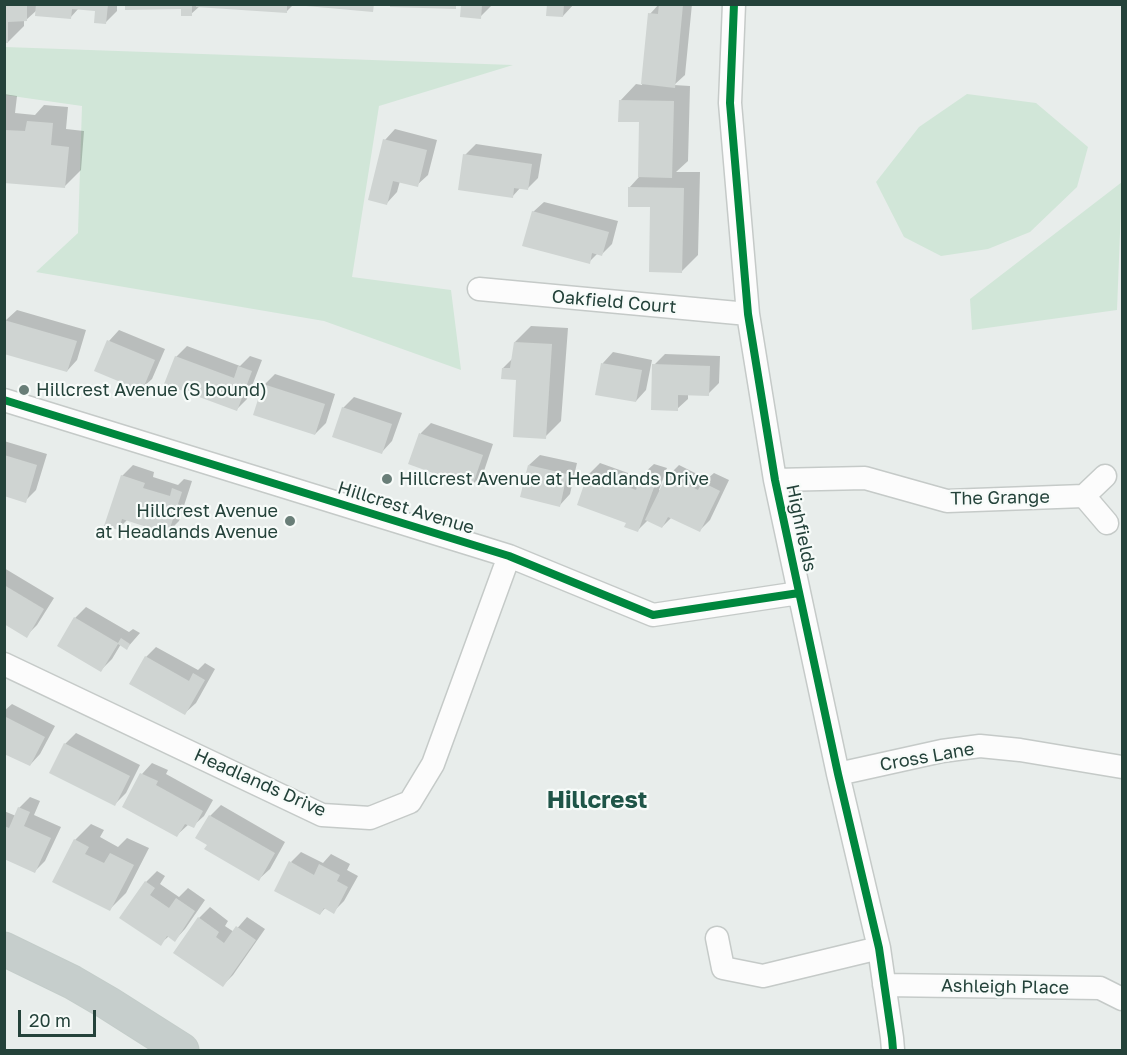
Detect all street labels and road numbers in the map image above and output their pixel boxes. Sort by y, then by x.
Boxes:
street label: Oakfield Court [551,286,677,318]
street label: Hillcrest Avenue [335,477,477,539]
street label: Highfields [781,482,821,574]
street label: The Grange [950,486,1050,510]
street label: Cross Lane [878,738,976,776]
street label: Headlands Drive [191,744,329,822]
street label: Ashleigh Place [941,975,1069,999]

